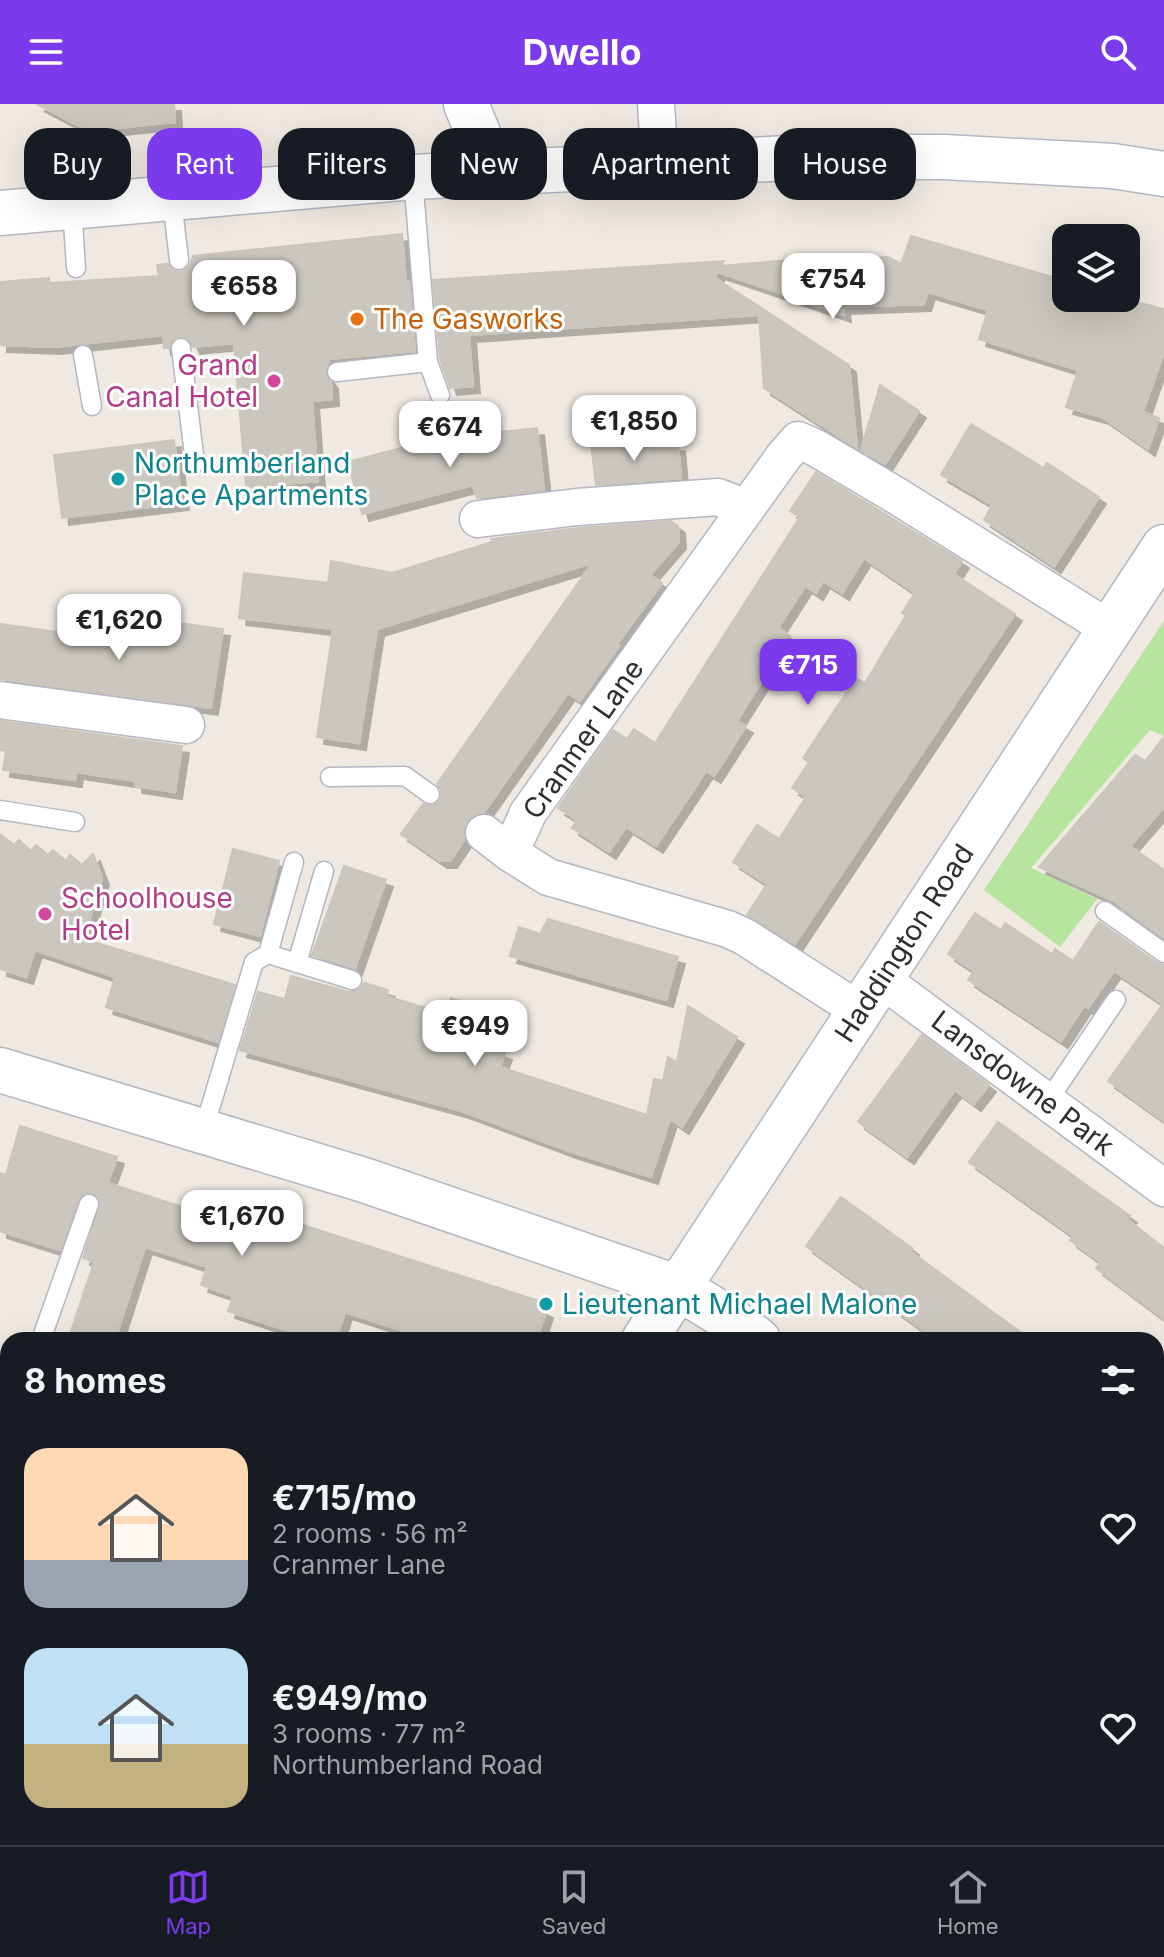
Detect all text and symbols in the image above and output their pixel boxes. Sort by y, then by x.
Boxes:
icon: menu [24,30,68,74]
text: Dwello [522,30,642,74]
icon: search [1096,30,1140,74]
chip: Buy [24,128,131,200]
chip: Rent [147,128,262,200]
chip: Filters [278,128,415,200]
chip: New [431,128,547,200]
chip: Apartment [563,128,758,200]
chip: House [774,128,916,200]
map controls [1052,224,1140,312]
button: layers [1052,224,1140,312]
pin: €754 [786,253,880,321]
pin: €658 [197,260,291,328]
text: €754 [800,263,866,294]
text: €658 [210,270,278,301]
place label: The Gasworks [373,302,564,336]
marker: The Gasworks [348,310,366,328]
place label: Grand Canal Hotel [105,348,258,414]
marker: Grand Canal Hotel [265,372,283,390]
pin: €1,850 [569,395,699,463]
pin: €674 [403,401,497,469]
text: €1,850 [590,405,678,436]
text: €674 [417,411,483,442]
place label: Northumberland Place Apartments [134,446,368,512]
marker: Northumberland Place Apartments [109,470,127,488]
pin: €1,620 [54,594,184,662]
text: €1,620 [75,604,163,635]
pin: €715 [761,639,855,707]
text: €715 [778,649,838,680]
street label: Cranmer Lane [515,653,651,825]
street label: Haddington Road [827,838,981,1048]
place label: Schoolhouse Hotel [61,881,233,947]
marker: Schoolhouse Hotel [36,905,54,923]
pin: €949 [428,1000,522,1068]
street label: Lansdowne Park [925,1003,1121,1163]
text: €949 [440,1010,510,1041]
pin: €1,670 [177,1190,307,1258]
text: €1,670 [199,1200,285,1231]
place label: Lieutenant Michael Malone [562,1287,917,1321]
marker: Lieutenant Michael Malone [537,1295,555,1313]
icon: filters [1096,1358,1140,1402]
text: 8 homes [24,1360,167,1401]
text: €715/mo [272,1477,417,1518]
icon: home [88,1480,184,1576]
icon: heart [1096,1506,1140,1550]
text: 2 rooms · 56 m² [272,1518,468,1549]
text: Cranmer Lane [272,1549,446,1580]
text: €949/mo [272,1677,428,1718]
icon: home [88,1680,184,1776]
icon: heart [1096,1706,1140,1750]
text: 3 rooms · 77 m² [272,1718,466,1749]
text: Northumberland Road [272,1749,543,1780]
tab: Map [165,1865,211,1939]
tab: Saved [542,1865,606,1939]
tab: Home [937,1865,999,1939]

